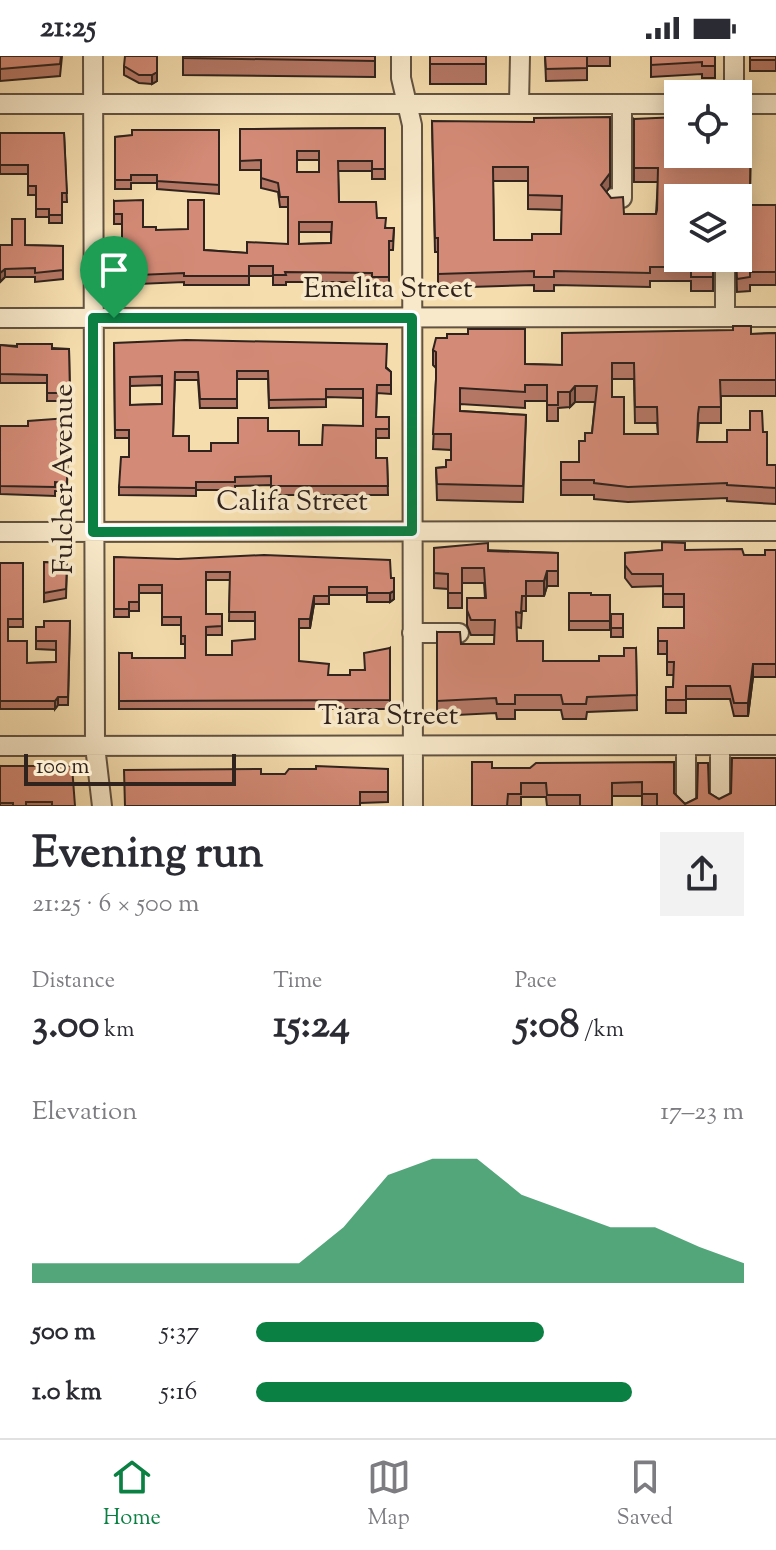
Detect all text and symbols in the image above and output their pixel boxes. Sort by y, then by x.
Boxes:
text: 21:25 [40,7,96,50]
map controls [664,80,752,272]
button: locate [664,80,752,168]
button: layers [664,184,752,272]
pin [80,236,148,318]
icon: arrive [92,248,136,292]
street label: Emelita Street [303,270,473,310]
street label: Fulcher Avenue [45,384,85,574]
street label: Califa Street [216,483,368,523]
street label: Tiara Street [318,697,459,737]
scale bar [24,750,236,786]
text: 100 m [36,752,89,784]
text: Evening run [32,824,264,887]
button: share [660,832,744,916]
text: 21:25 · 6 × 500 m [32,886,200,923]
text: Distance [32,966,115,998]
text: Time [273,966,322,998]
text: Pace [515,966,557,998]
text: 3.00 [32,998,99,1055]
text: 15:24 [273,998,350,1055]
text: 5:08 [515,998,580,1055]
text: km [99,1015,134,1047]
text: /km [580,1015,624,1047]
text: Elevation [32,1094,137,1131]
text: 17–23 m [660,1094,744,1131]
text: 500 m [32,1314,95,1351]
text: 5:37 [160,1314,199,1351]
text: 1.0 km [32,1374,102,1411]
text: 5:16 [160,1374,197,1411]
tab: Home [103,1455,161,1535]
tab: Map [367,1455,411,1535]
tab: Saved [617,1455,673,1535]

